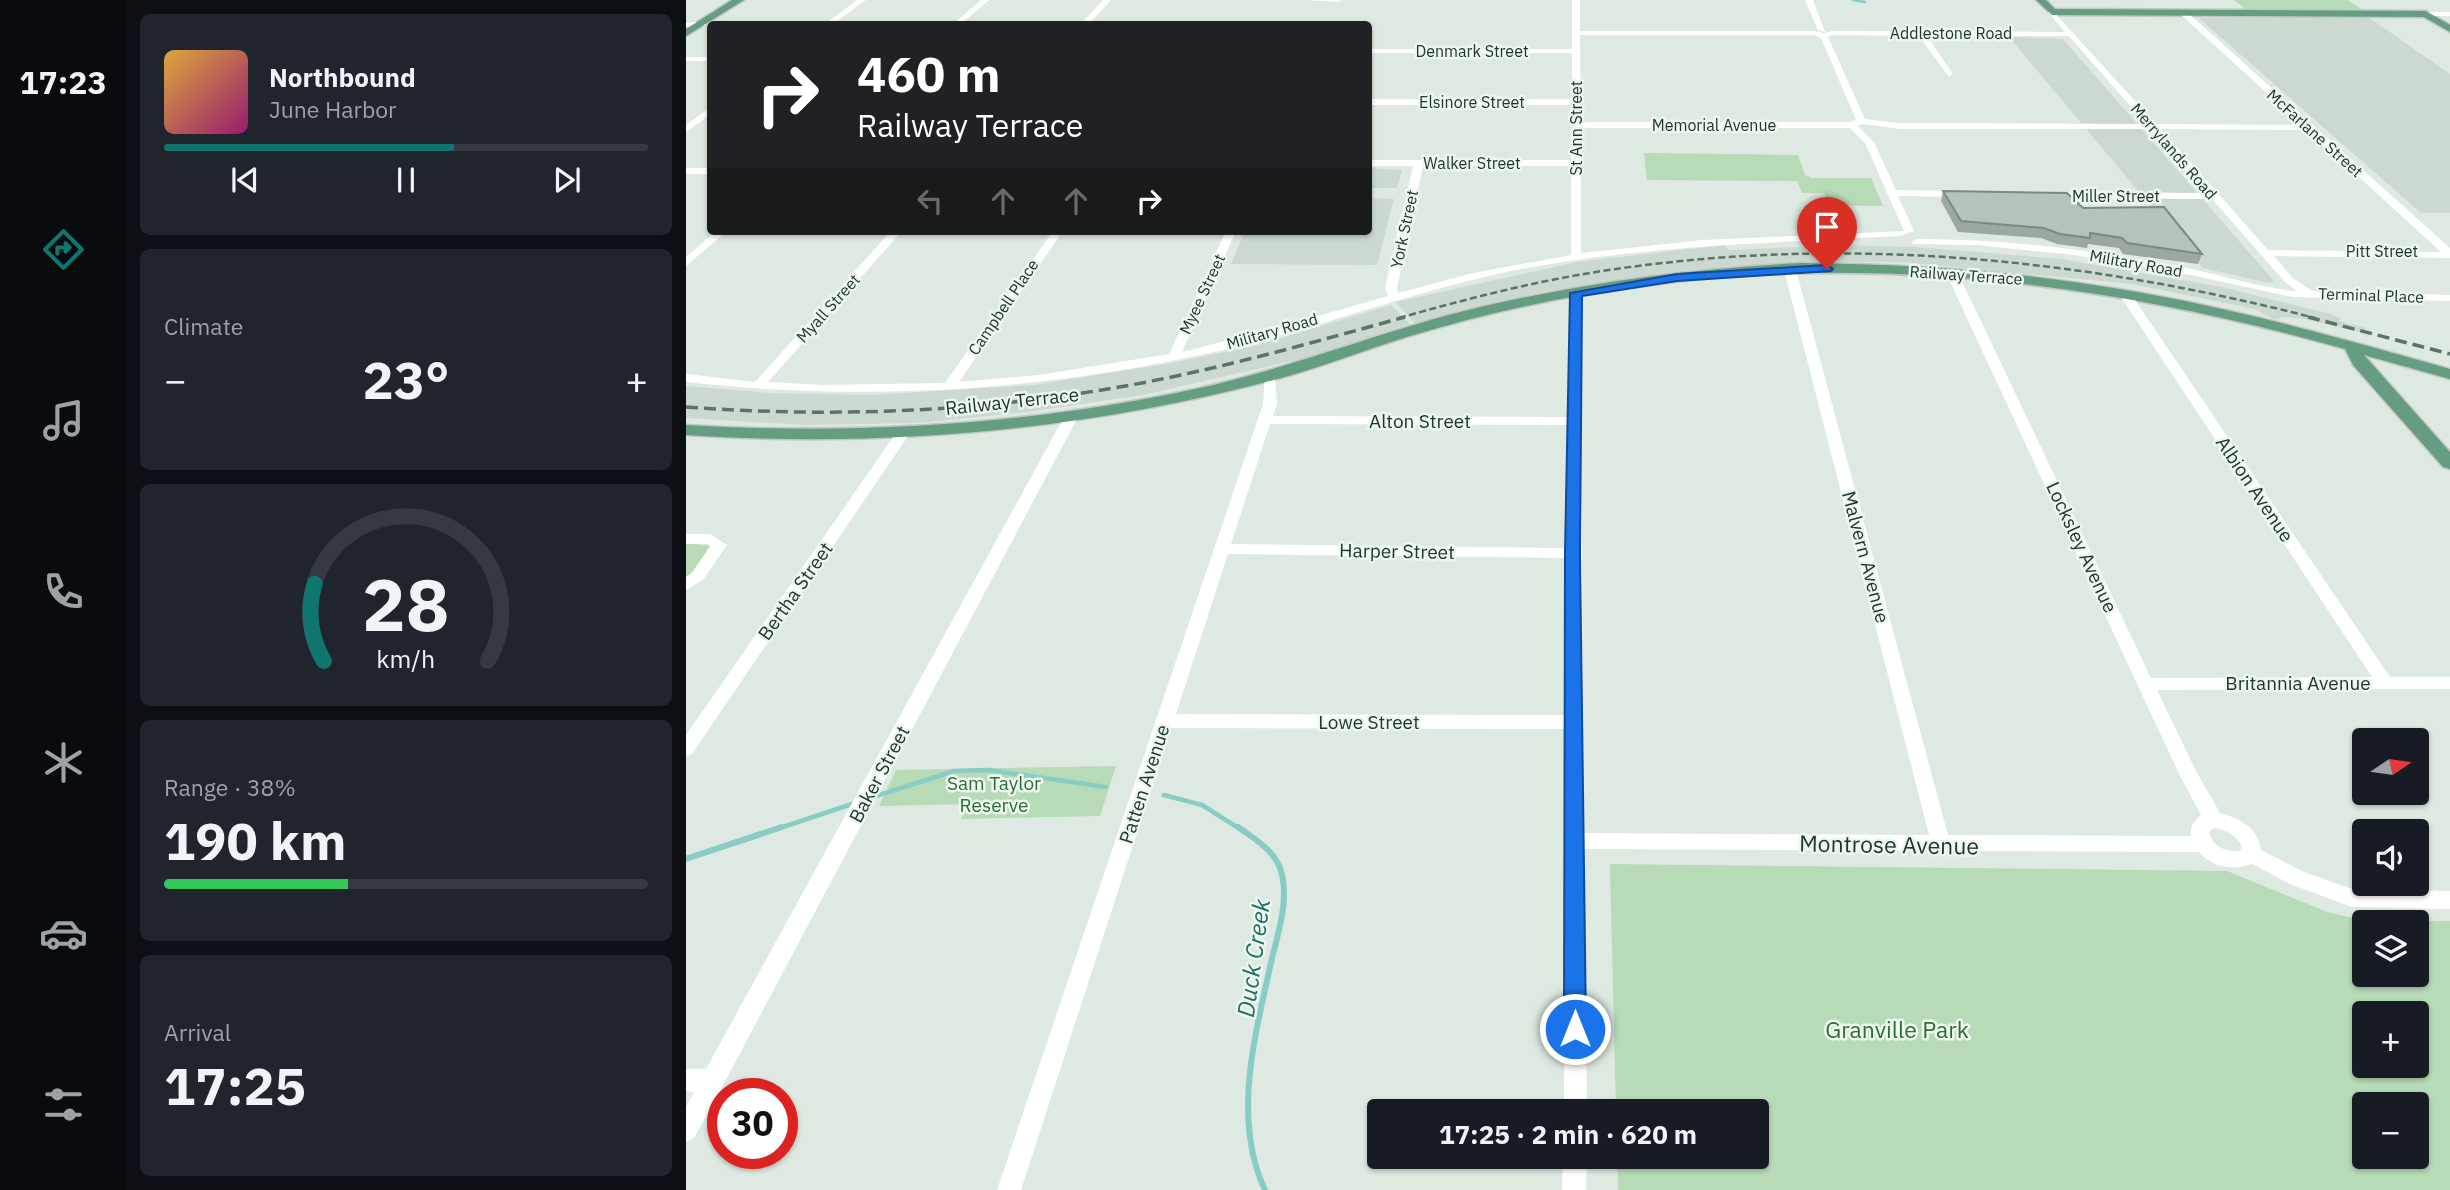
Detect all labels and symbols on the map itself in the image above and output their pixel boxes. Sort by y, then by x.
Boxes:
street label: Addlestone Road [1890,23,2012,43]
street label: Denmark Street [1415,41,1529,61]
street label: St Ann Street [1566,81,1586,175]
street label: McFarlane Street [2263,85,2367,181]
street label: Elsinore Street [1419,92,1525,112]
street label: Merrylands Road [2127,99,2221,203]
street label: Memorial Avenue [1652,115,1777,135]
street label: Walker Street [1423,153,1521,173]
street label: Miller Street [2072,186,2160,206]
street label: York Street [1386,188,1422,270]
pin [1797,197,1857,269]
street label: Pitt Street [2346,241,2418,261]
street label: Military Road [2088,245,2184,281]
street label: Myee Street [1175,251,1229,337]
street label: Campbell Place [964,255,1043,359]
street label: Railway Terrace [1909,261,2023,289]
street label: Myall Street [792,270,864,346]
street label: Terminal Place [2318,283,2424,307]
street label: Military Road [1224,308,1320,354]
street label: Railway Terrace [944,382,1080,420]
street label: Alton Street [1369,409,1471,433]
street label: Albion Avenue [2211,432,2299,546]
street label: Locksley Avenue [2041,478,2123,616]
street label: Malvern Avenue [1837,488,1895,626]
street label: Bertha Street [752,537,838,645]
street label: Harper Street [1339,538,1455,564]
street label: Britannia Avenue [2225,671,2371,695]
street label: Lowe Street [1318,710,1420,734]
street label: Baker Street [843,721,915,827]
street label: Patten Avenue [1113,721,1175,847]
north arrow [2352,728,2429,805]
park label: Sam Taylor Reserve [947,771,1041,817]
street label: Montrose Avenue [1799,827,1979,861]
water label: Duck Creek [1229,896,1277,1019]
position arrow [1538,992,1612,1066]
park label: Granville Park [1825,1014,1969,1044]
speed limit sign: 30 [707,1078,798,1169]

